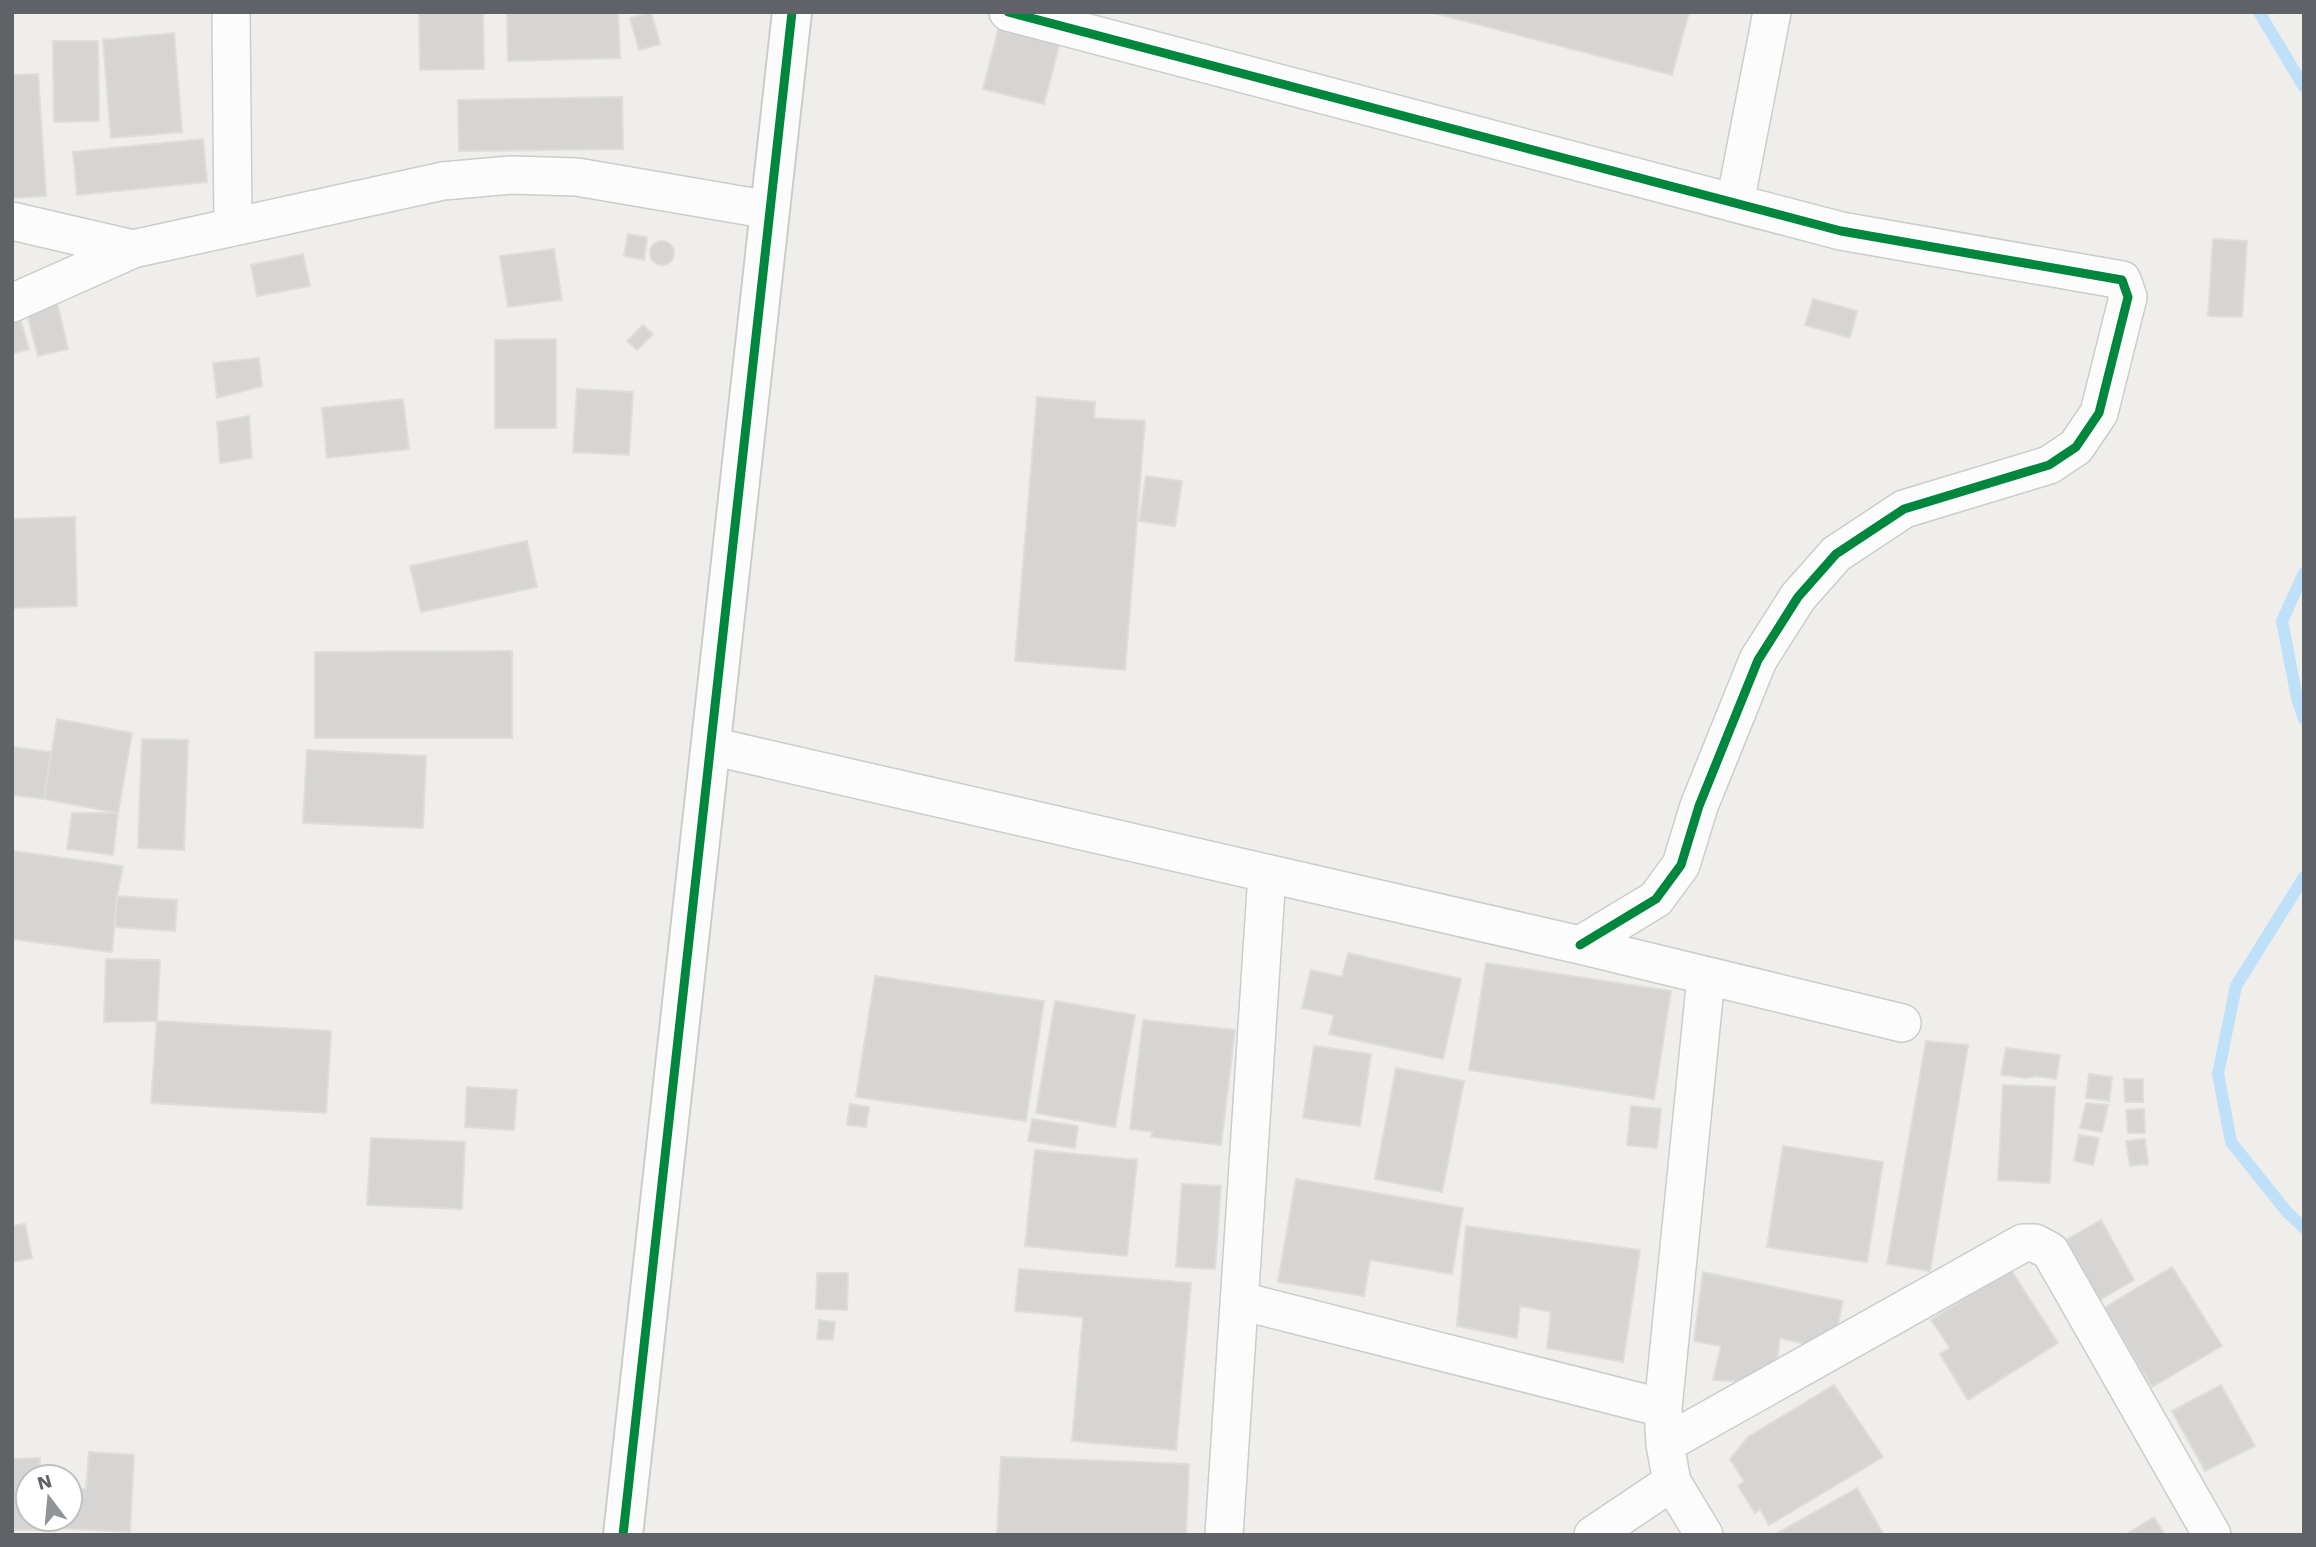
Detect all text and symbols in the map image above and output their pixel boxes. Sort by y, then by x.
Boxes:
north arrow [14,1463,84,1533]
text: N [35,1469,54,1495]

